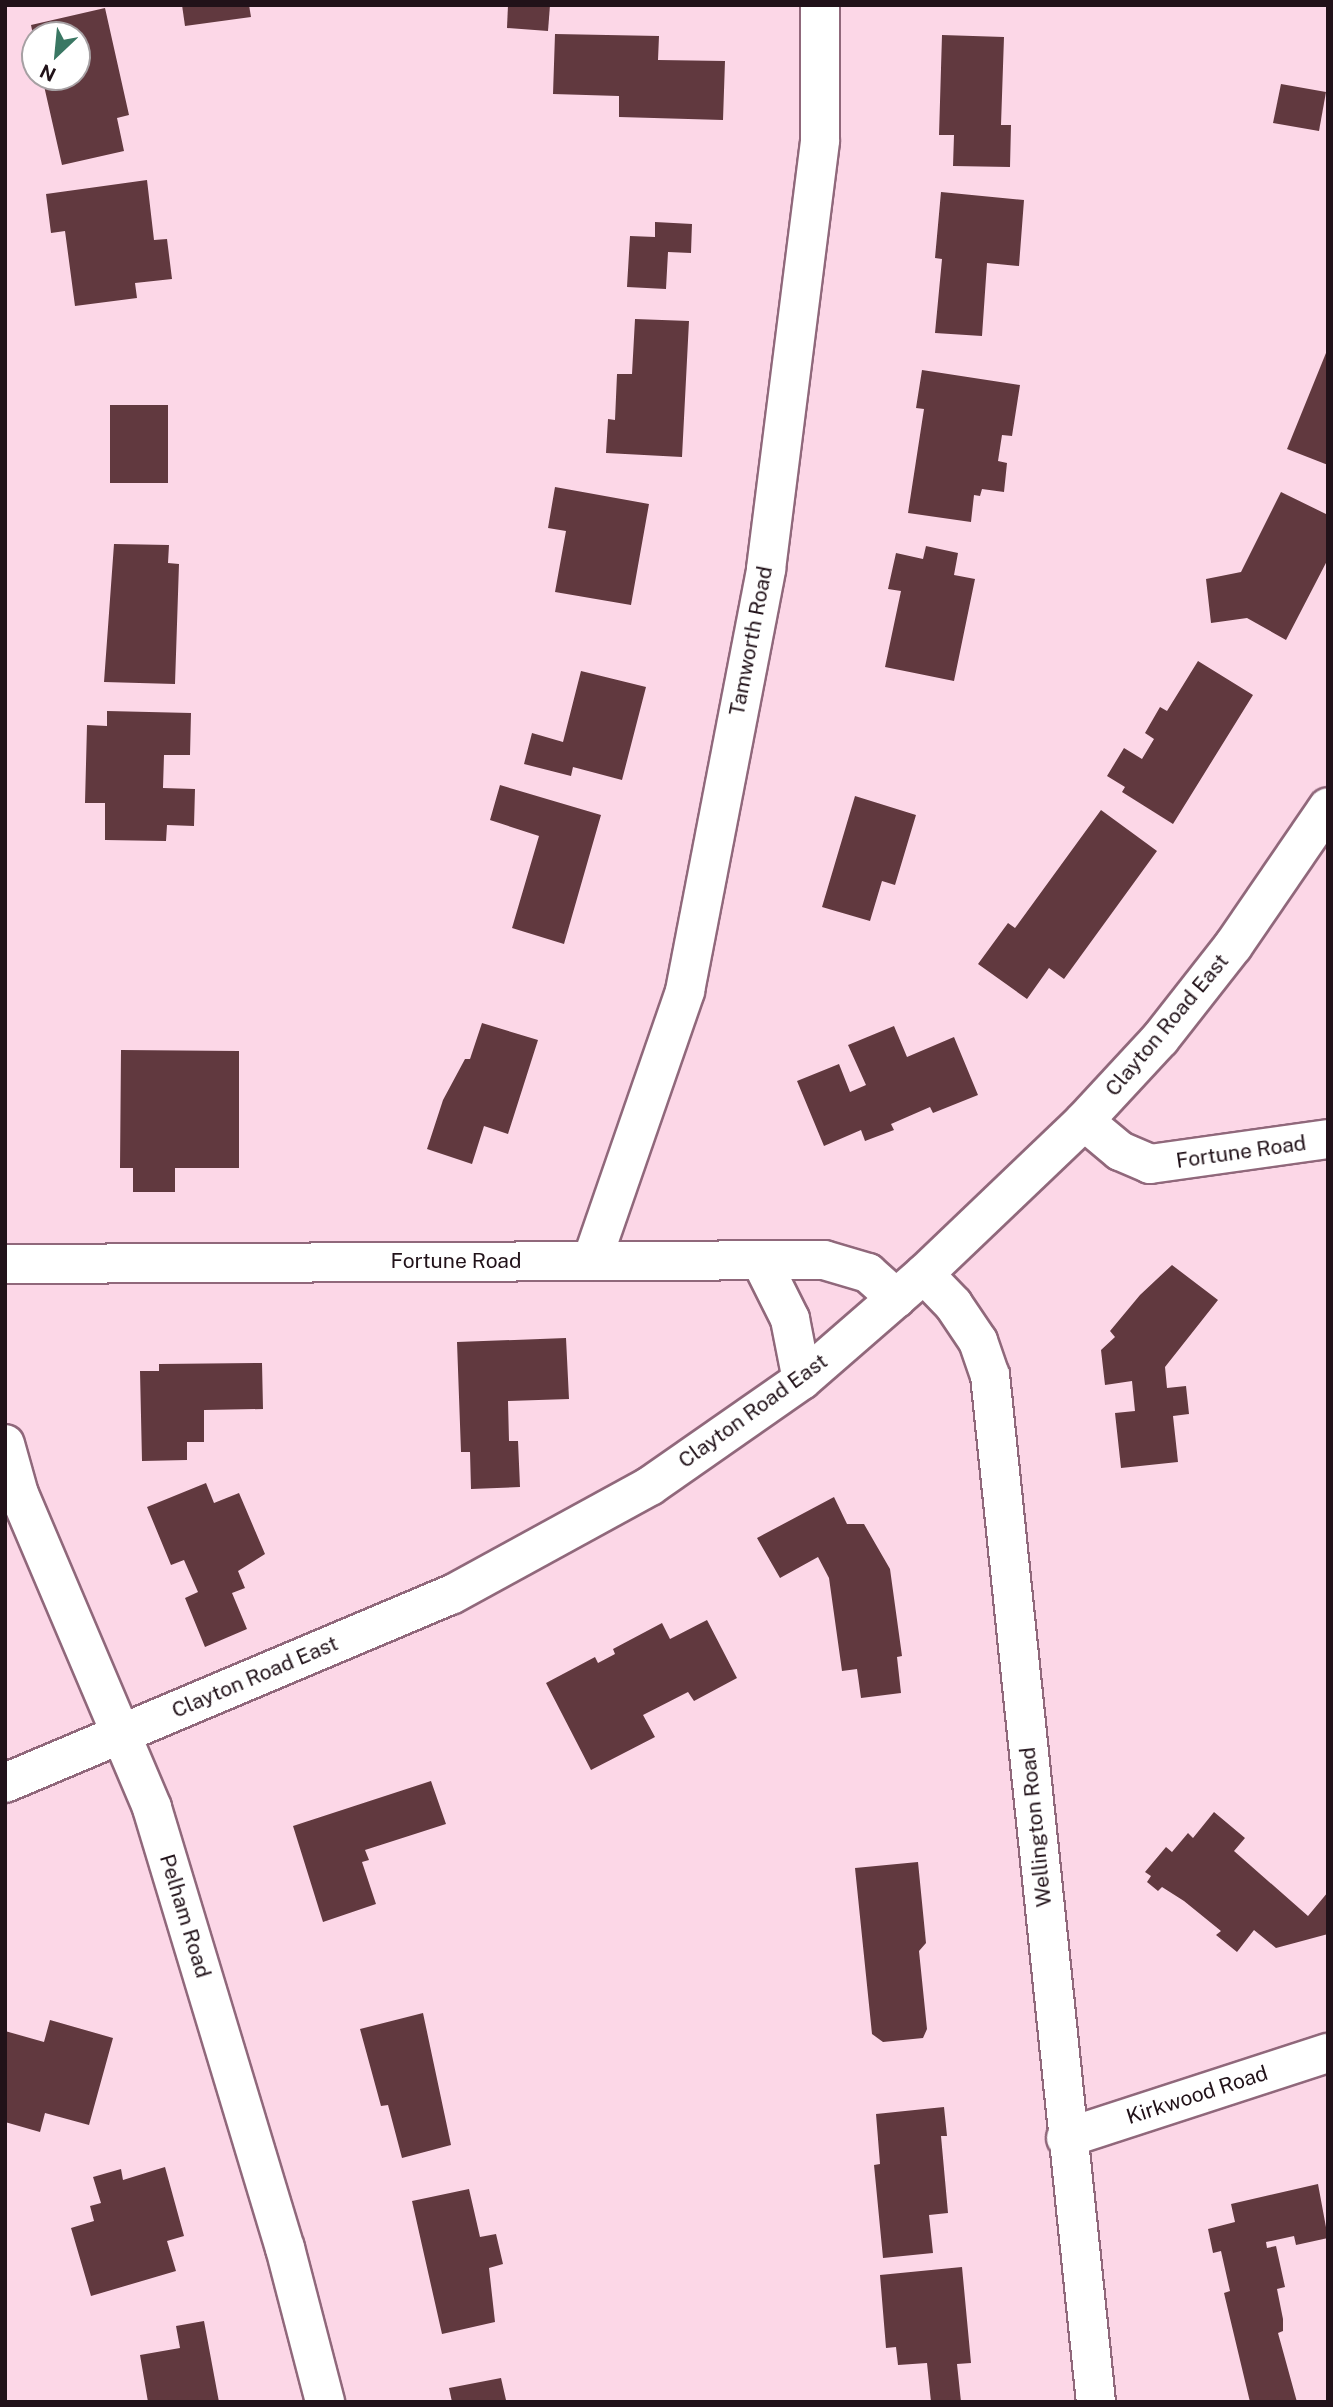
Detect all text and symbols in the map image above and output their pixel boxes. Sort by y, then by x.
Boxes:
north arrow [21,21,91,91]
text: N [36,60,59,86]
street label: Tamworth Road [724,564,778,718]
street label: Clayton Road East [1100,949,1234,1101]
street label: Fortune Road [1174,1130,1308,1174]
street label: Fortune Road [390,1248,522,1274]
street label: Clayton Road East [674,1348,832,1474]
street label: Clayton Road East [168,1631,342,1723]
street label: Wellington Road [1015,1746,1057,1908]
street label: Pelham Road [154,1851,216,1981]
street label: Kirkwood Road [1123,2060,1271,2130]

